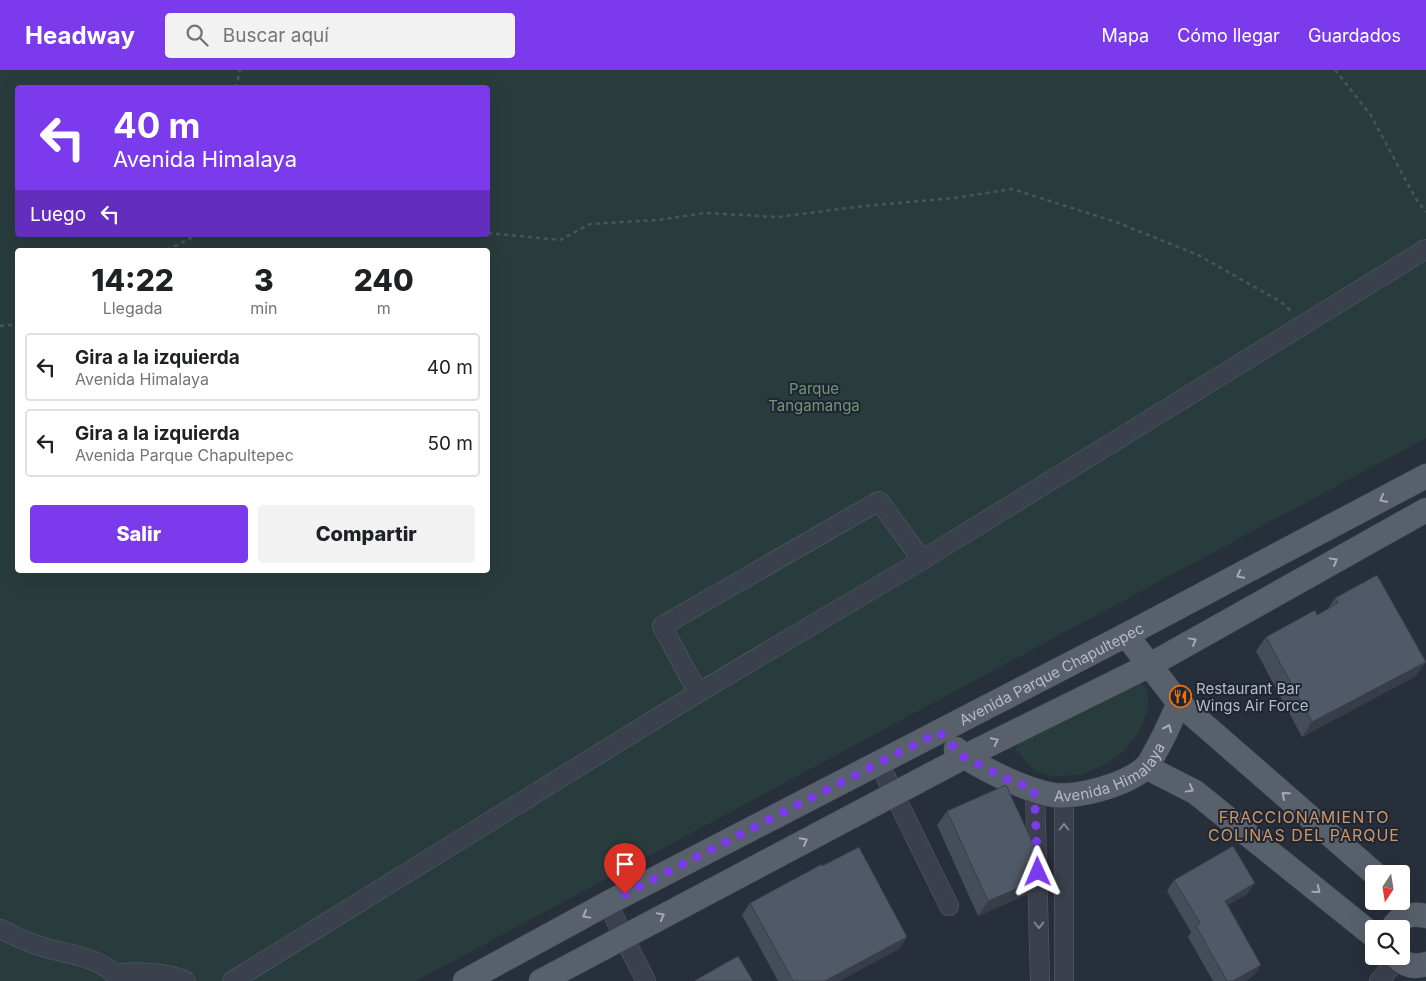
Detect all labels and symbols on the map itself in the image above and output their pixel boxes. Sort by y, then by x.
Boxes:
park label: Parque Tangamanga [768,379,860,415]
one-way arrow [1379,493,1388,503]
one-way arrow [1329,558,1338,568]
one-way arrow [1236,569,1245,579]
street label: Avenida Parque Chapultepec [956,618,1147,729]
one-way arrow [1187,637,1196,647]
place label: Restaurant Bar Wings Air Force [1196,679,1309,715]
restaurant icon: Restaurant Bar Wings Air Force [1168,685,1192,709]
one-way arrow [1162,724,1172,733]
one-way arrow [990,737,999,748]
street label: Avenida Himalaya [1054,739,1168,805]
one-way arrow [1184,783,1193,793]
one-way arrow [1282,792,1291,801]
district label: FRACCIONAMIENTO COLINAS DEL PARQUE [1208,807,1400,845]
one-way arrow [1059,823,1069,831]
one-way arrow [799,837,808,847]
pin [604,843,646,894]
position arrow [1011,845,1063,897]
north arrow [1365,865,1410,910]
one-way arrow [1311,885,1320,893]
one-way arrow [582,909,591,919]
one-way arrow [655,912,664,922]
one-way arrow [1034,922,1044,929]

